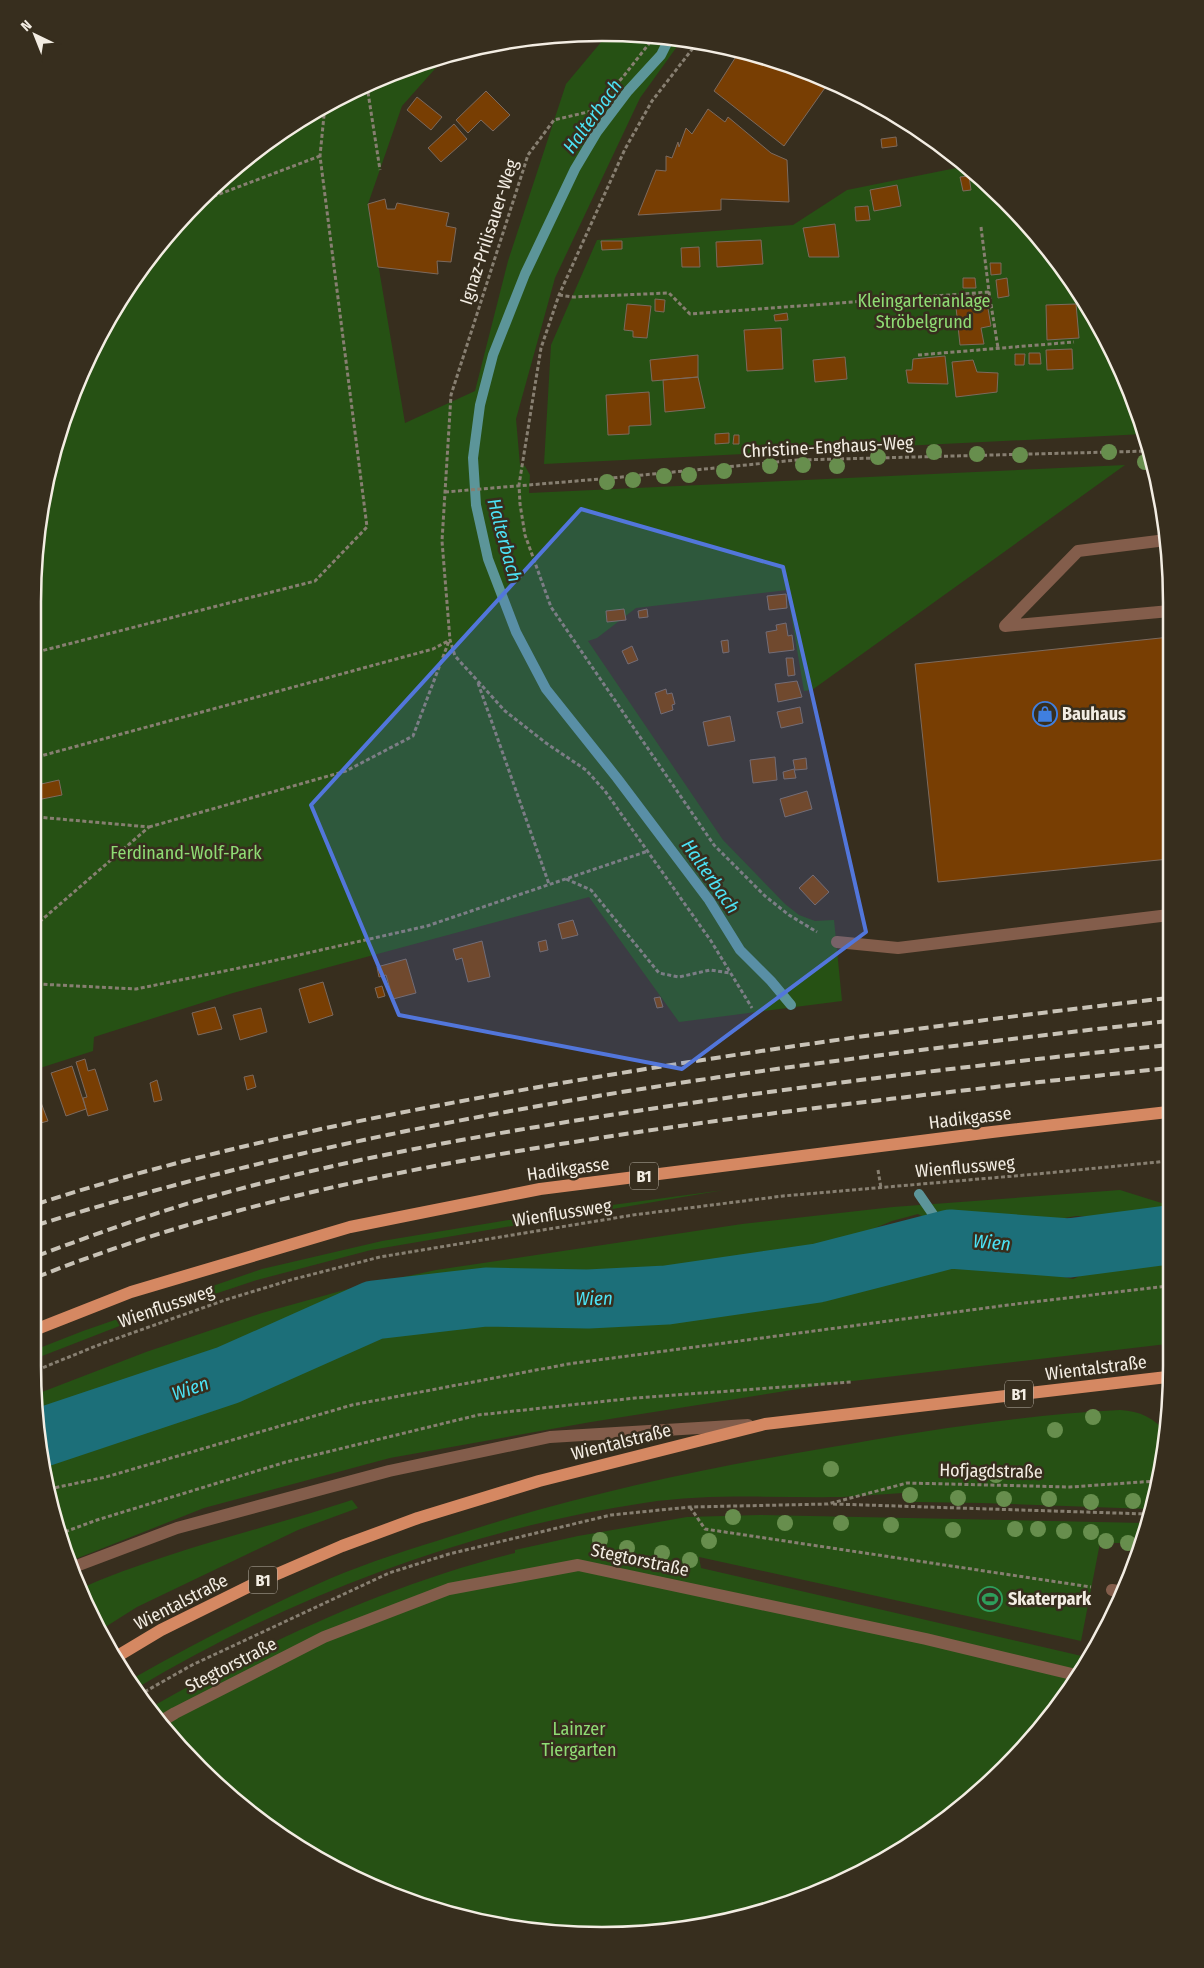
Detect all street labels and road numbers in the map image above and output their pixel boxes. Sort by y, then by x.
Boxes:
street label: Ignaz-Prilisauer-Weg [455,156,523,307]
street label: Christine-Enghaus-Weg [742,432,915,462]
street label: Hadikgasse [927,1102,1013,1134]
street label: Hadikgasse [525,1152,611,1186]
street label: Wienflussweg [914,1152,1016,1182]
road number: B1 [630,1162,658,1190]
street label: Wienflussweg [511,1194,614,1232]
street label: Wienflussweg [115,1279,217,1333]
street label: Wientalstraße [1044,1351,1148,1385]
road number: B1 [1005,1380,1033,1408]
street label: Wientalstraße [569,1419,673,1465]
street label: Hofjagdstraße [939,1459,1043,1483]
street label: Stegtorstraße [589,1539,691,1581]
road number: B1 [249,1566,277,1594]
street label: Wientalstraße [130,1569,232,1635]
street label: Stegtorstraße [182,1633,280,1697]

